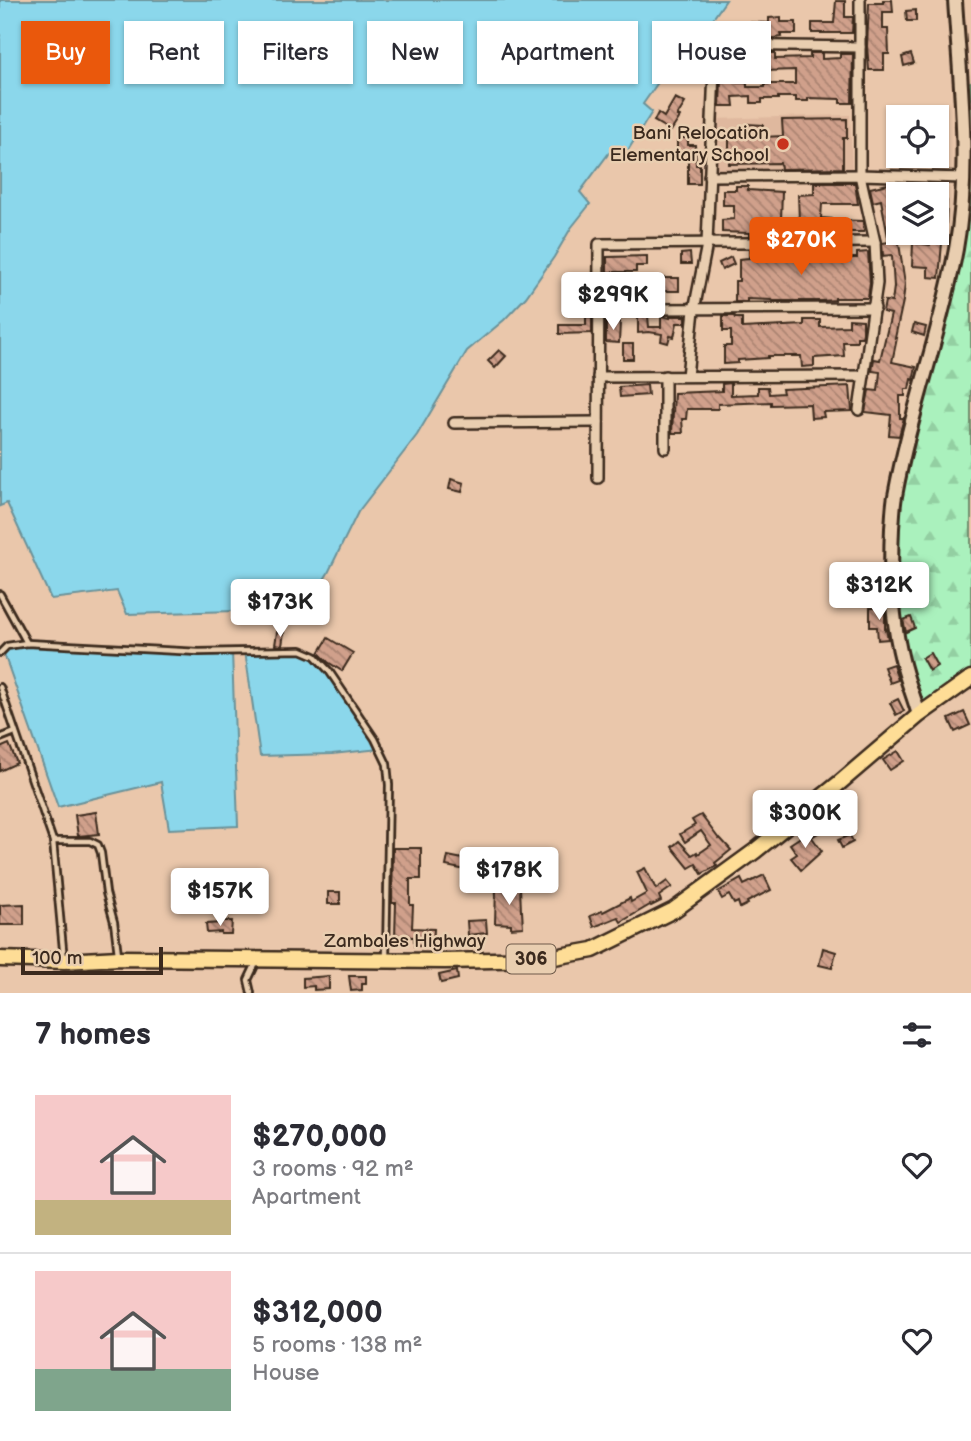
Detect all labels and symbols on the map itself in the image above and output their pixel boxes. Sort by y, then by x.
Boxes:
place label: Bani Relocation Elementary School [610,122,769,167]
marker: Bani Relocation Elementary School [775,136,791,152]
pin: $270K [752,218,850,277]
pin: $299K [564,272,662,332]
pin: $312K [830,562,928,622]
pin: $173K [231,580,329,639]
pin: $300K [756,790,854,850]
pin: $178K [460,848,558,907]
pin: $157K [171,869,269,928]
street label: Zambales Highway [323,930,486,953]
scale bar [21,944,163,976]
road number: 306 [506,944,556,974]

